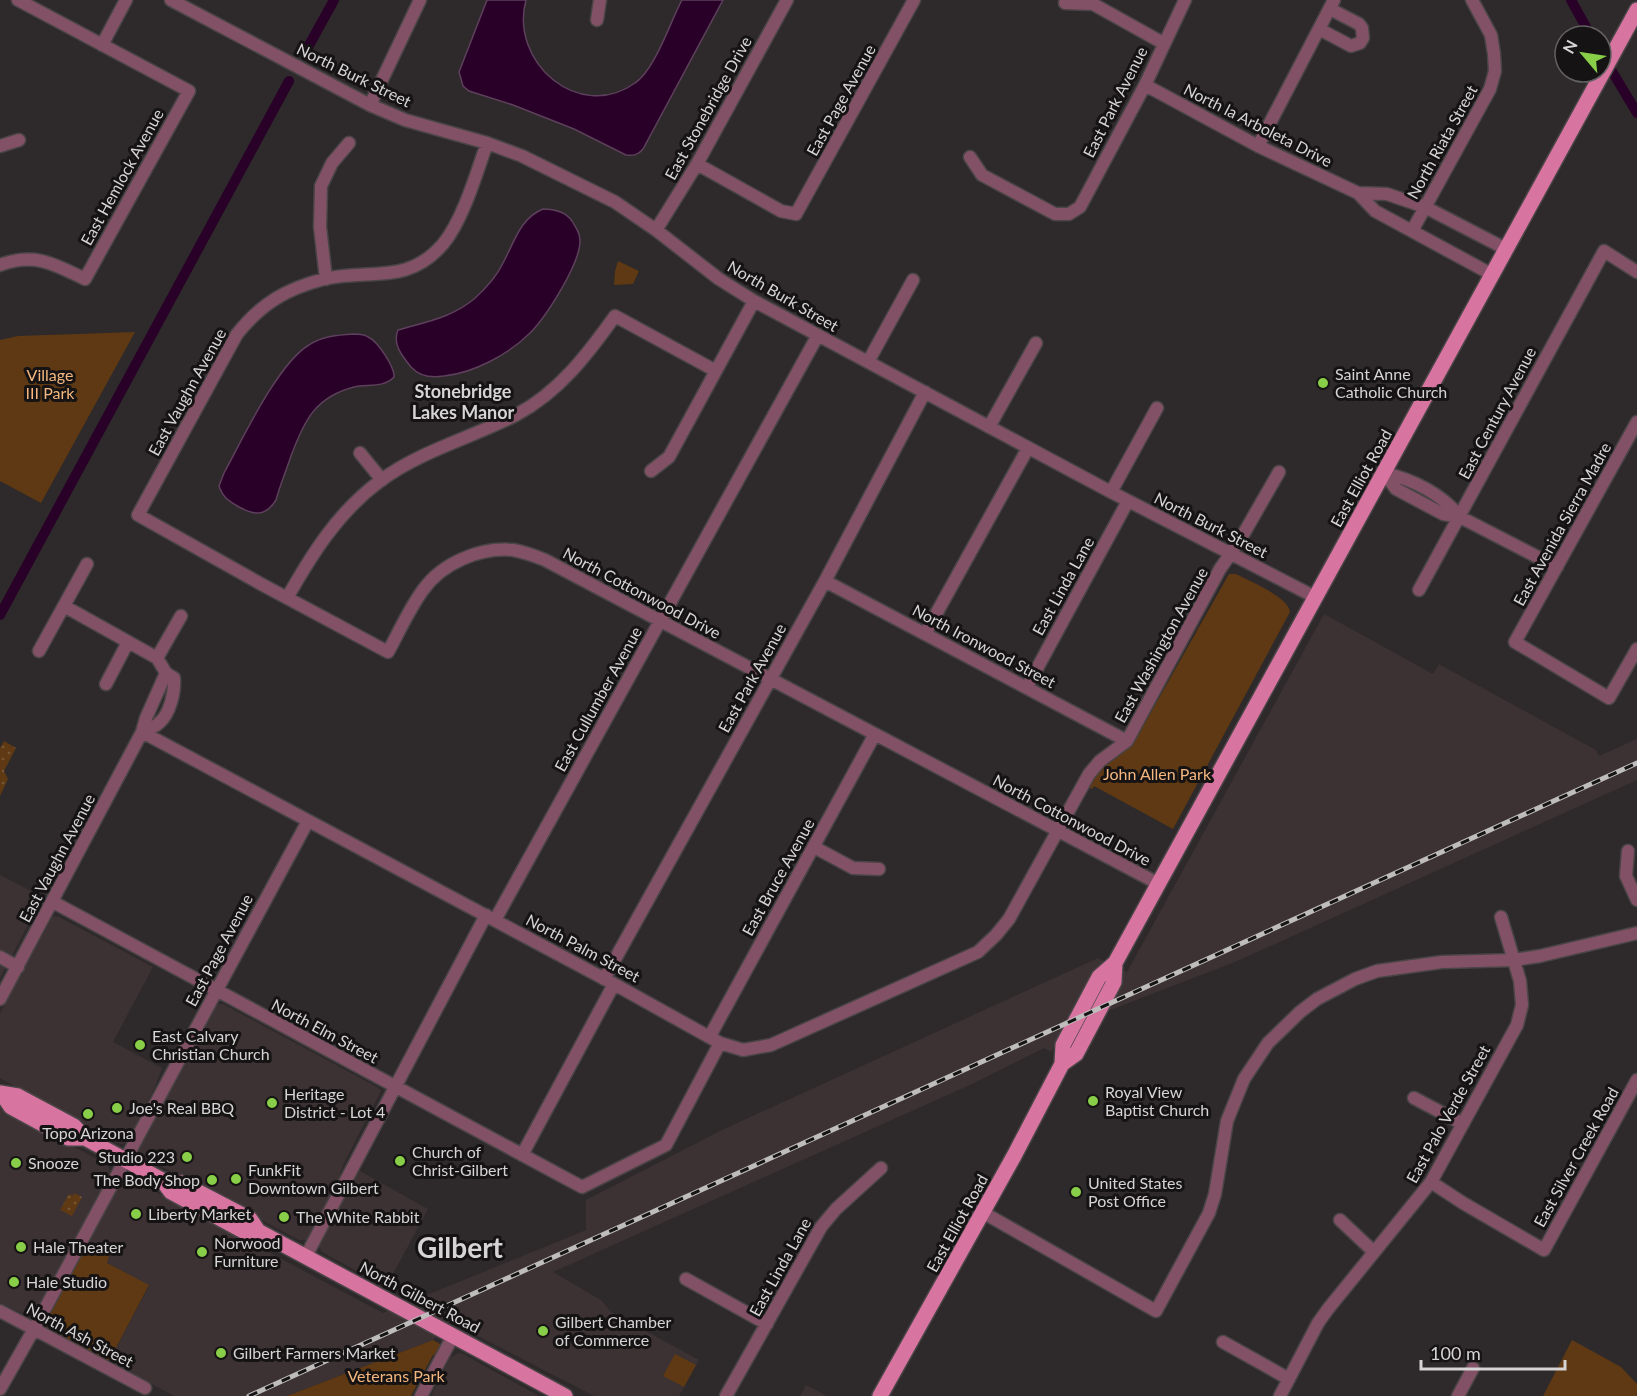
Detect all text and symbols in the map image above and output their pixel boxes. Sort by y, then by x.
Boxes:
north arrow [1553,24,1613,84]
street label: East Stonebridge Drive [660,33,755,183]
text: N [1558,36,1581,56]
street label: North Burk Street [294,39,415,111]
street label: East Page Avenue [802,41,879,159]
street label: East Park Avenue [1078,43,1151,160]
street label: North la Arboleta Drive [1181,79,1335,170]
street label: North Riata Street [1402,81,1481,202]
street label: East Hemlock Avenue [76,105,167,248]
street label: North Burk Street [724,256,842,335]
street label: East Vaughn Avenue [144,325,229,459]
street label: East Century Avenue [1454,344,1539,482]
place label: Saint Anne Catholic Church [1335,364,1447,401]
park label: Village III Park [26,365,75,402]
marker: Saint Anne Catholic Church [1316,376,1330,390]
district label: Stonebridge Lakes Manor [412,380,515,423]
street label: East Elliot Road [1326,426,1395,530]
street label: East Avenida Sierra Madre [1509,439,1614,609]
street label: North Burk Street [1151,488,1271,561]
street label: East Linda Lane [1028,533,1097,638]
street label: North Cottonwood Drive [560,543,724,642]
street label: East Washington Avenue [1110,564,1211,726]
street label: North Ironwood Street [909,600,1059,691]
street label: East Park Avenue [714,620,789,736]
street label: East Cullumber Avenue [550,623,645,774]
park label: John Allen Park [1103,764,1212,783]
street label: North Cottonwood Drive [990,770,1154,869]
street label: East Vaughn Avenue [15,790,98,925]
street label: East Bruce Avenue [737,815,818,939]
street label: East Page Avenue [181,890,256,1009]
street label: North Palm Street [523,910,644,986]
street label: North Elm Street [269,994,382,1067]
place label: East Calvary Christian Church [152,1026,270,1063]
marker: East Calvary Christian Church [133,1038,147,1052]
street label: East Palo Verde Street [1402,1041,1494,1186]
place label: Royal View Baptist Church [1105,1082,1209,1119]
place label: Heritage District - Lot 4 [284,1084,385,1121]
street label: East Silver Creek Road [1529,1084,1622,1230]
marker: Royal View Baptist Church [1086,1094,1100,1108]
marker: Heritage District - Lot 4 [265,1096,279,1110]
place label: Joe's Real BBQ [129,1098,234,1117]
marker: Joe's Real BBQ [110,1101,124,1115]
marker: Topo Arizona [81,1107,95,1121]
place label: Topo Arizona [42,1123,134,1142]
place label: Church of Christ-Gilbert [412,1142,508,1179]
place label: Studio 223 [98,1147,175,1166]
marker: Studio 223 [180,1150,194,1164]
place label: Snooze [28,1153,79,1172]
marker: Church of Christ-Gilbert [393,1154,407,1168]
marker: Snooze [9,1156,23,1170]
place label: FunkFit Downtown Gilbert [248,1160,379,1197]
place label: The Body Shop [93,1170,200,1189]
street label: East Elliot Road [922,1171,991,1275]
marker: FunkFit Downtown Gilbert [229,1172,243,1186]
marker: The Body Shop [205,1173,219,1187]
place label: United States Post Office [1088,1173,1183,1210]
marker: United States Post Office [1069,1185,1083,1199]
place label: Liberty Market [148,1204,251,1223]
marker: Liberty Market [129,1207,143,1221]
place label: The White Rabbit [296,1207,420,1226]
marker: The White Rabbit [277,1210,291,1224]
street label: East Linda Lane [745,1214,814,1319]
district label: Gilbert [417,1230,504,1264]
place label: Norwood Furniture [214,1233,280,1270]
place label: Hale Theater [33,1237,123,1256]
marker: Hale Theater [14,1240,28,1254]
marker: Norwood Furniture [195,1245,209,1259]
street label: North Gilbert Road [357,1257,484,1336]
place label: Hale Studio [26,1272,107,1291]
marker: Hale Studio [7,1275,21,1289]
street label: North Ash Street [24,1298,137,1371]
place label: Gilbert Chamber of Commerce [555,1312,671,1349]
marker: Gilbert Chamber of Commerce [536,1324,550,1338]
scale bar [1421,1333,1565,1371]
text: 100 m [1430,1342,1481,1364]
place label: Gilbert Farmers Market [233,1343,396,1362]
marker: Gilbert Farmers Market [214,1346,228,1360]
park label: Veterans Park [347,1366,445,1385]

